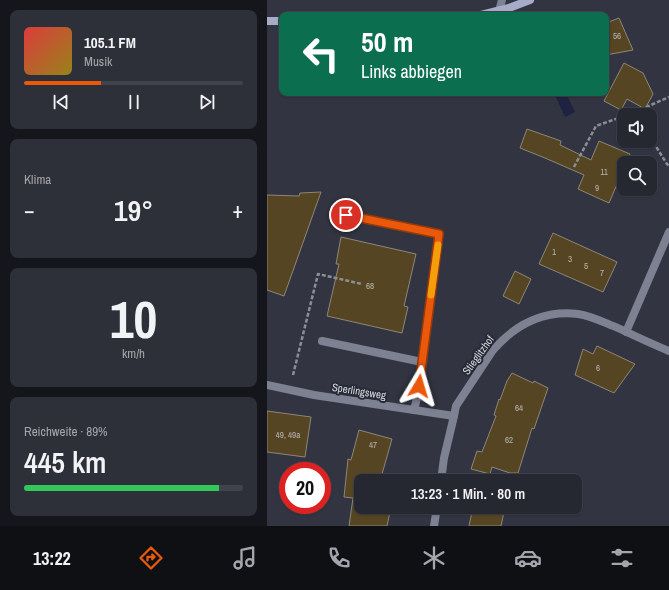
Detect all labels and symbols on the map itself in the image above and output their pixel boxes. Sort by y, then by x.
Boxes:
house number: 56 [613,30,621,42]
house number: 11 [600,166,608,178]
house number: 9 [595,182,599,194]
pin [329,198,363,232]
house number: 1 [552,246,556,258]
house number: 3 [568,253,572,265]
house number: 5 [584,260,588,272]
house number: 7 [600,267,604,279]
house number: 68 [366,280,374,292]
street label: Stieglitzhof [459,332,497,377]
house number: 6 [596,362,600,374]
position arrow [398,365,440,407]
street label: Sperlingsweg [331,380,387,402]
house number: 64 [515,402,523,414]
house number: 49, 49a [276,429,300,441]
house number: 62 [505,434,513,446]
house number: 47 [369,439,377,451]
speed limit sign: 20 [279,462,331,514]

